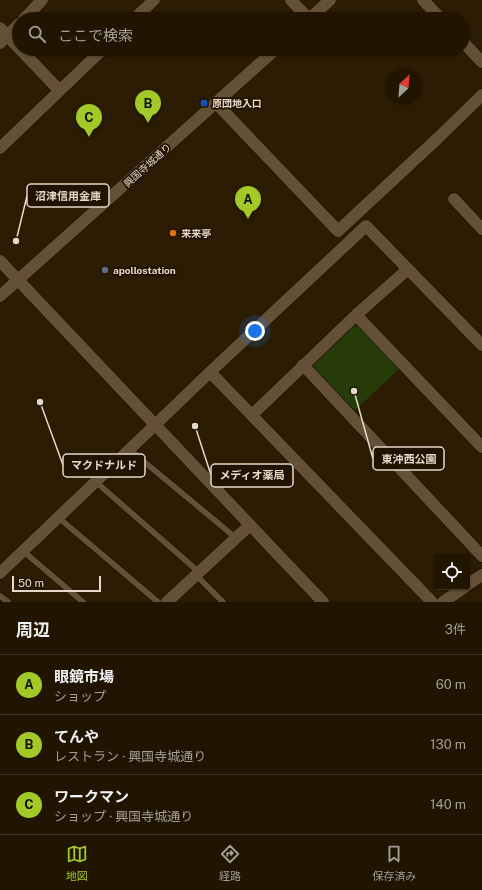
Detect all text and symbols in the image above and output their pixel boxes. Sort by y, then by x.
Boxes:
search box [12,12,470,56]
icon: search [26,23,48,45]
text: ここで検索 [58,27,133,44]
north arrow [386,68,422,104]
pin: B [135,90,161,123]
place label: 原団地入口 [212,97,262,109]
marker: 原団地入口 [199,98,209,108]
pin: C [76,104,102,137]
street label: 興国寺城通り [121,140,173,190]
callout: 沼津信用金庫 [27,184,109,207]
pin: A [235,186,261,219]
text: 沼津信用金庫 [35,190,101,202]
place label: 来来亭 [181,227,211,239]
marker: 来来亭 [168,228,178,238]
place label: apollostation [113,264,176,276]
marker: apollostation [100,265,110,275]
your location [245,321,265,341]
callout: 東沖西公園 [373,447,444,470]
text: 東沖西公園 [382,453,437,465]
callout: マクドナルド [63,454,145,477]
text: マクドナルド [71,459,137,471]
callout: メディオ薬局 [211,464,293,487]
text: メディオ薬局 [219,469,285,481]
map controls [434,554,470,590]
button: locate [434,554,470,590]
scale bar [12,574,101,593]
text: 50 m [18,577,44,589]
text: 周辺 [16,620,50,640]
text: 3件 [445,622,466,637]
text: 眼鏡市場 [54,668,114,685]
text: A [24,677,34,692]
text: 60 m [436,677,466,692]
text: ショップ [54,689,106,704]
text: てんや [54,728,99,745]
text: B [25,737,33,752]
text: 130 m [430,737,466,752]
text: レストラン · 興国寺城通り [54,749,206,764]
text: ワークマン [54,788,129,805]
text: C [24,797,34,812]
text: 140 m [430,797,466,812]
text: ショップ · 興国寺城通り [54,809,193,824]
tab: 地図 [66,843,88,883]
tab: 経路 [219,843,241,883]
tab: 保存済み [372,843,416,883]

